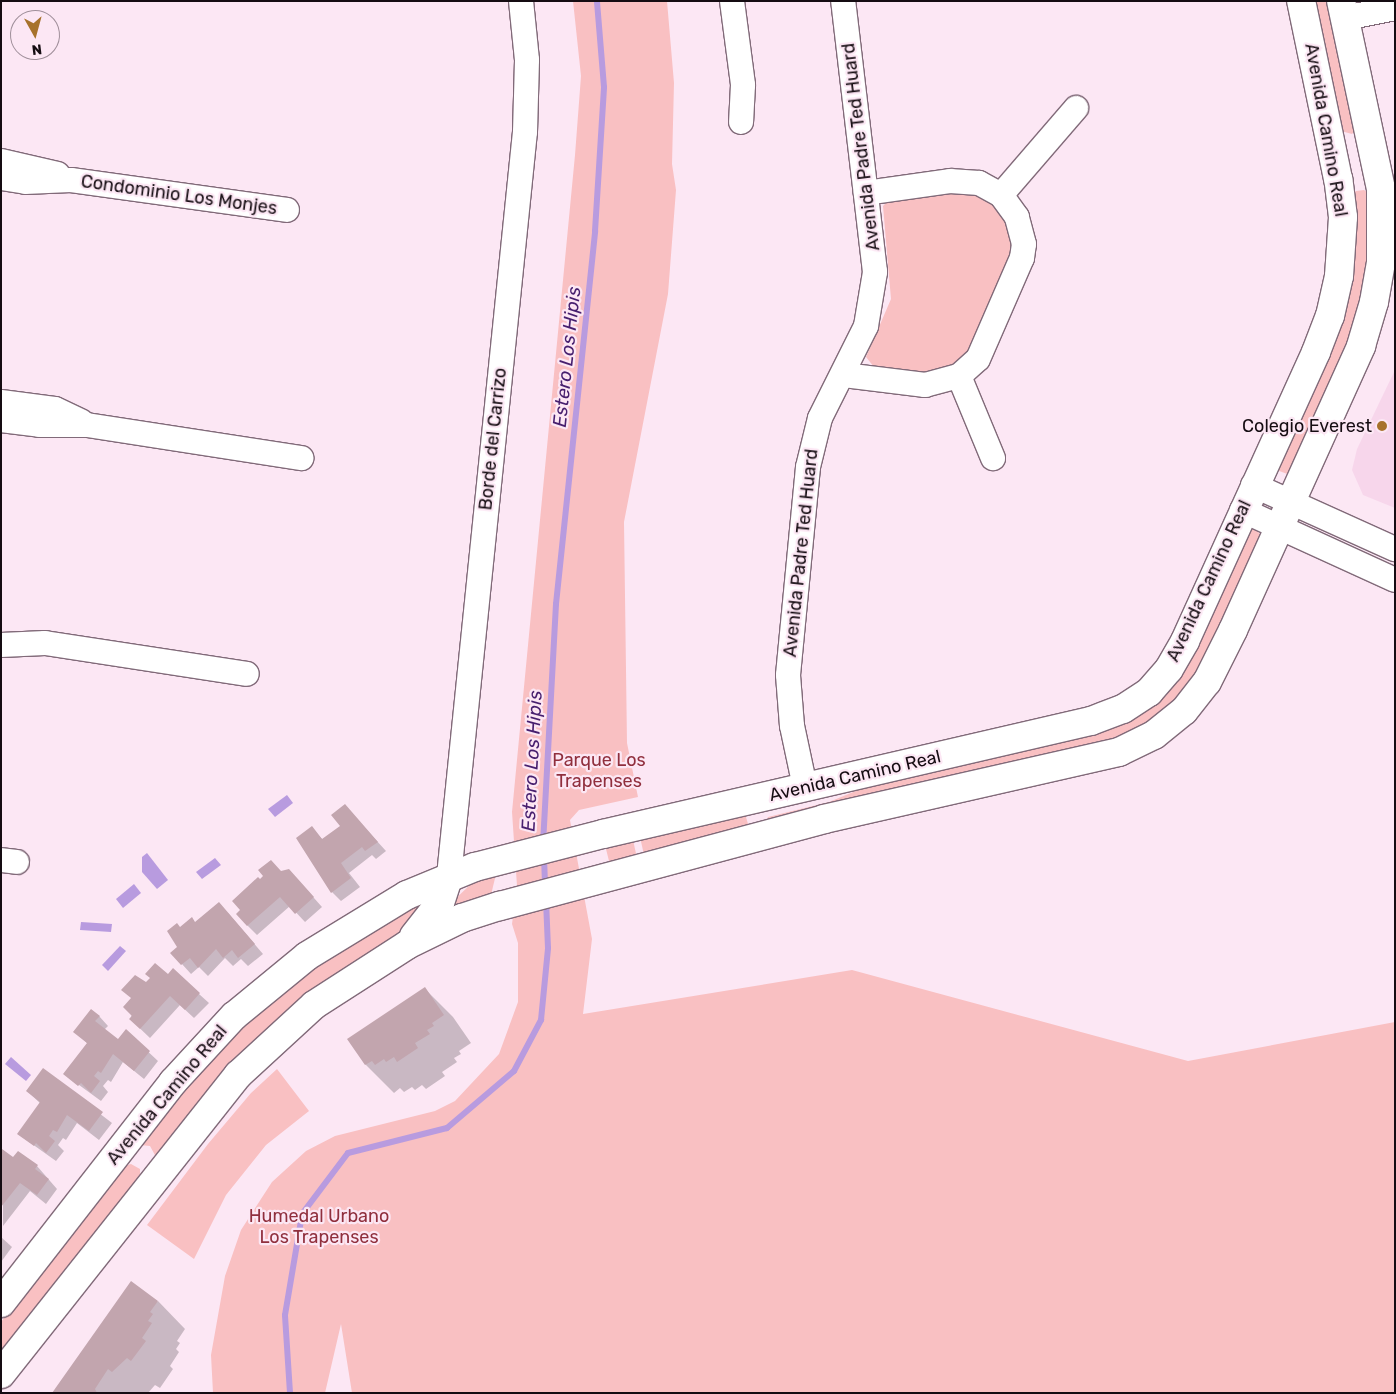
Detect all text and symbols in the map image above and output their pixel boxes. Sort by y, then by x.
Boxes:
north arrow [10,10,60,60]
text: N [31,40,43,58]
street label: Avenida Padre Ted Huard [838,42,884,252]
street label: Avenida Camino Real [1300,42,1352,218]
street label: Condominio Los Monjes [80,171,278,219]
water label: Estero Los Hipis [548,286,586,428]
street label: Borde del Carrizo [475,367,511,511]
place label: Colegio Everest [1242,415,1372,437]
marker: Colegio Everest [1376,420,1388,432]
street label: Avenida Padre Ted Huard [779,448,823,658]
street label: Avenida Camino Real [1162,497,1256,665]
water label: Estero Los Hipis [517,690,547,832]
street label: Avenida Camino Real [767,746,943,806]
park label: Parque Los Trapenses [552,750,646,792]
street label: Avenida Camino Real [102,1021,232,1169]
park label: Humedal Urbano Los Trapenses [249,1206,389,1248]

